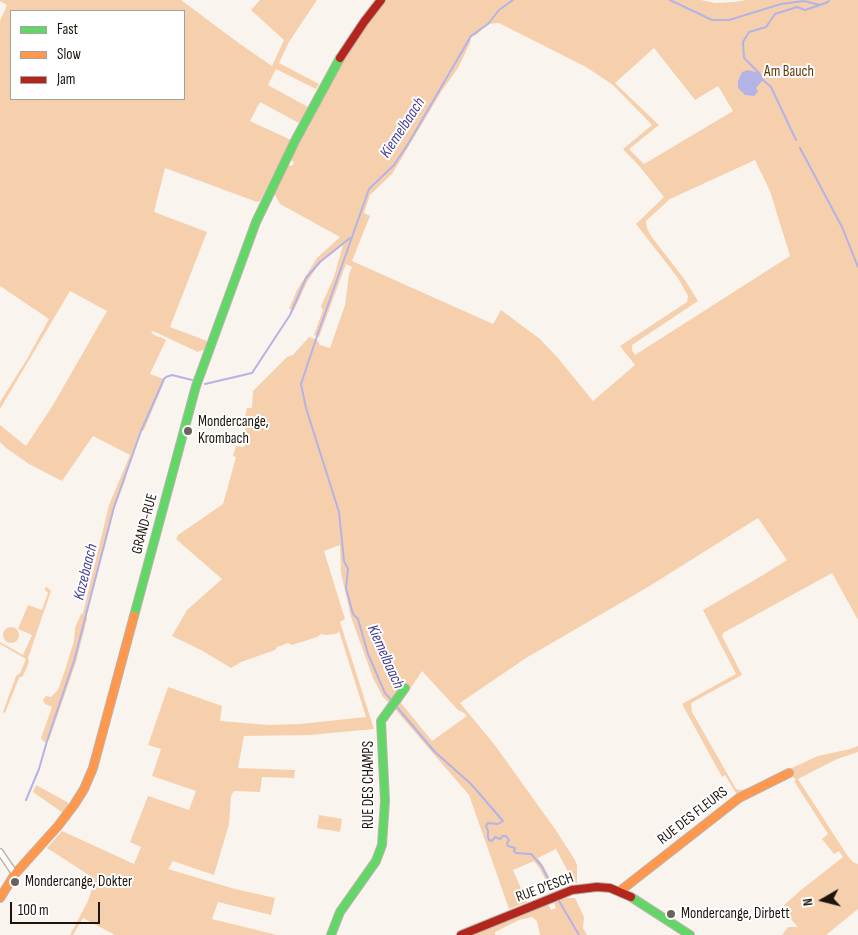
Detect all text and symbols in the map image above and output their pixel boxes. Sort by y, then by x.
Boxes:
legend [10,10,185,100]
text: Fast [57,20,78,39]
text: Slow [57,45,81,64]
park label: Am Bauch [764,63,814,81]
text: Jam [57,70,75,89]
water label: Kiemelbaach [376,94,430,162]
place label: Mondercange, Krombach [198,413,269,448]
marker: Mondercange, Krombach [182,425,194,437]
street label: GRAND-RUE [128,492,162,556]
water label: Kazebaach [70,542,102,602]
water label: Kiemelbaach [362,622,408,692]
street label: RUE DES CHAMPS [360,741,378,829]
street label: RUE DES FLEURS [655,783,731,849]
street label: RUE D'ESCH [514,869,576,907]
place label: Mondercange, Dokter [25,873,132,891]
north arrow [798,875,848,925]
marker: Mondercange, Dokter [9,876,21,888]
scale bar [12,892,102,924]
text: N [799,897,817,907]
text: 100 m [18,901,49,920]
place label: Mondercange, Dirbett [681,905,790,923]
marker: Mondercange, Dirbett [665,908,677,920]

